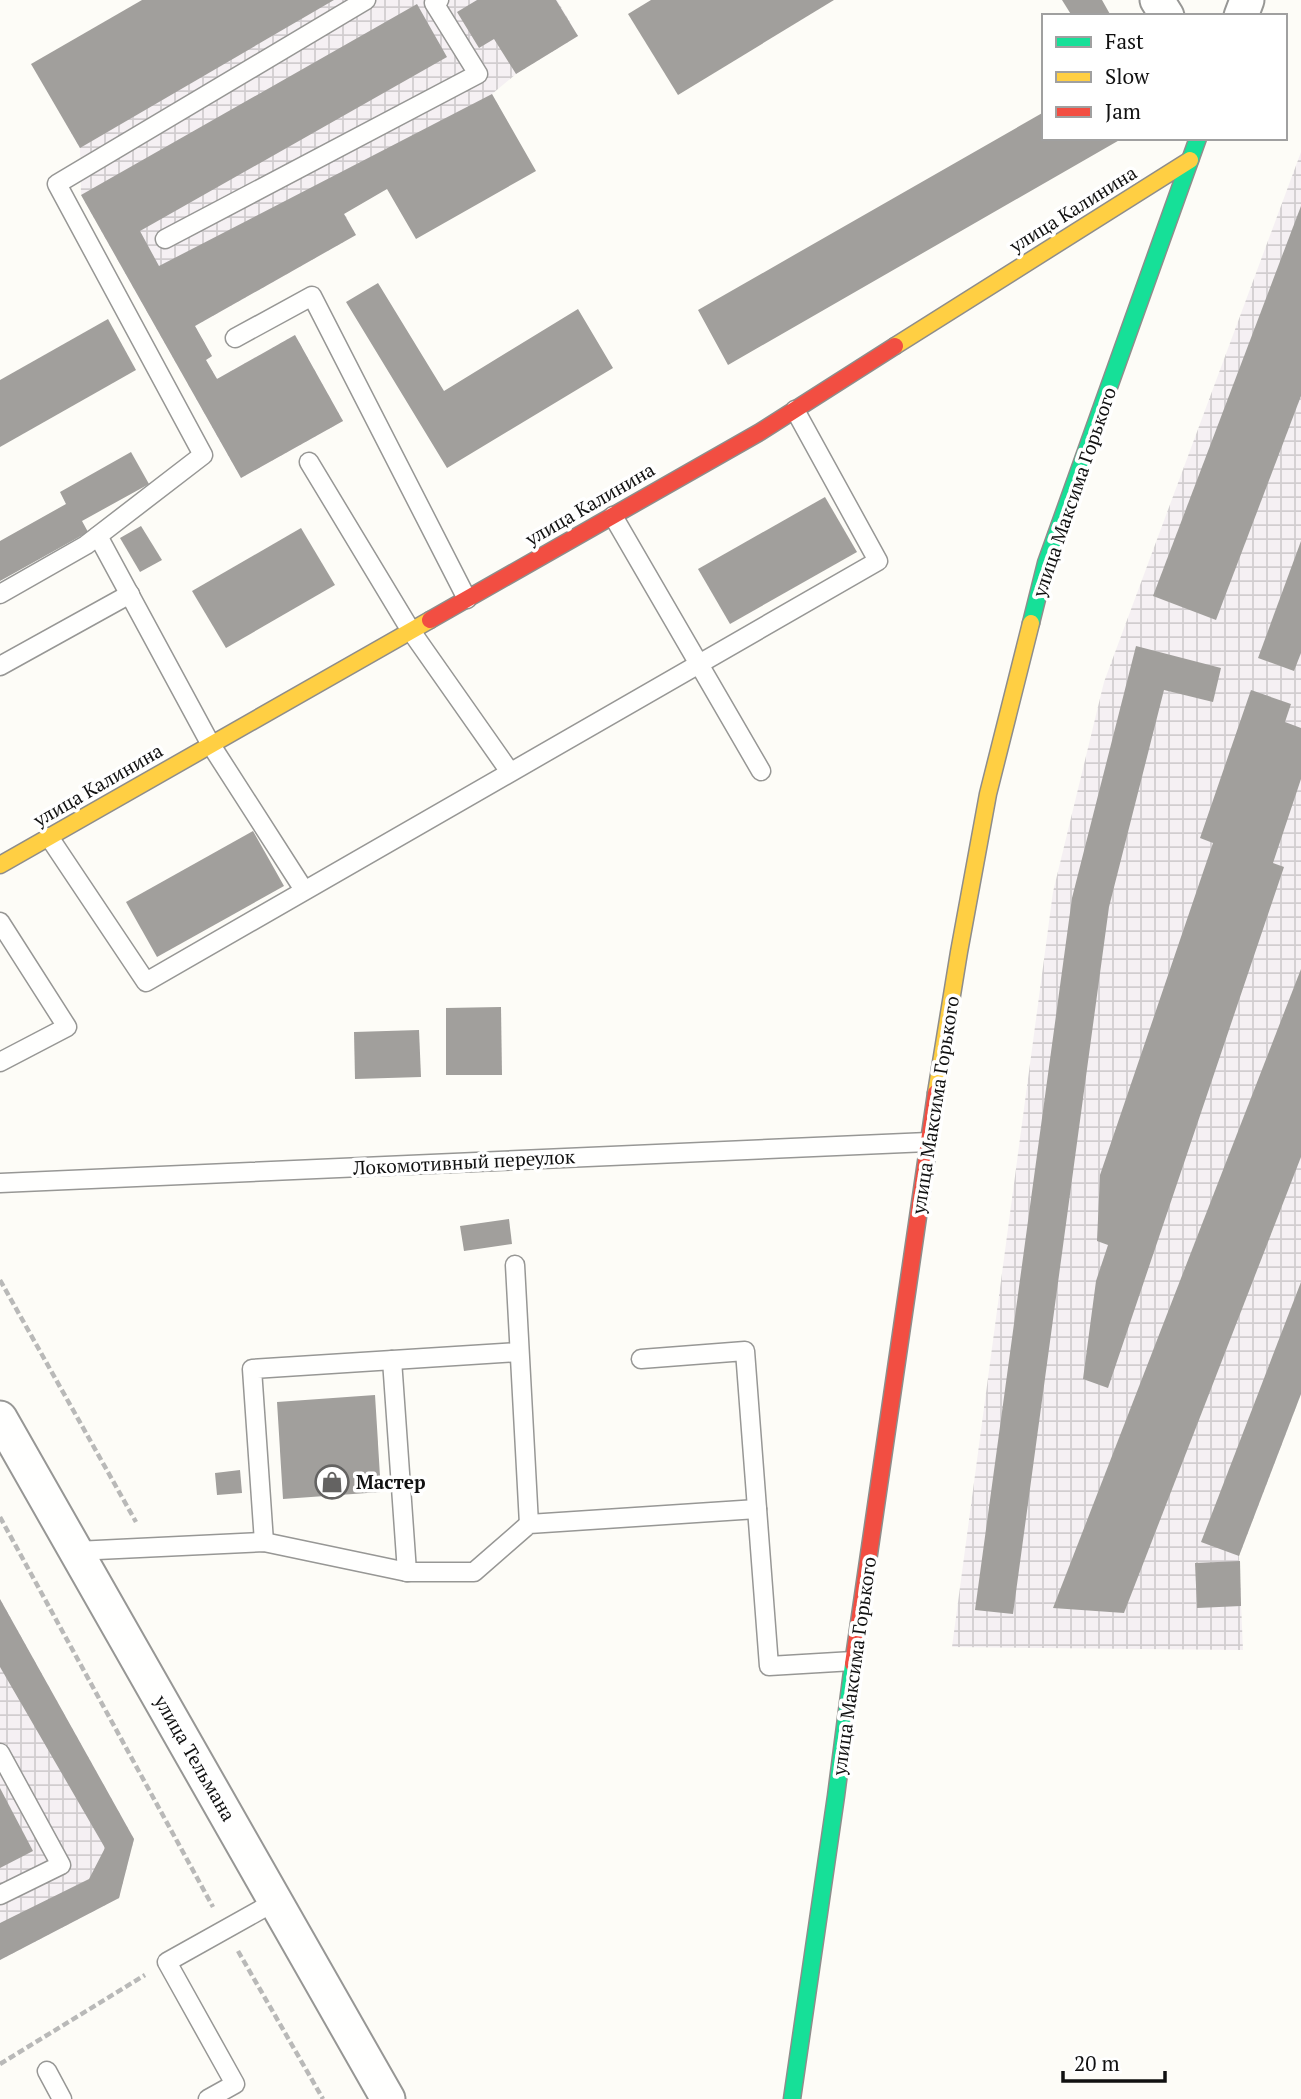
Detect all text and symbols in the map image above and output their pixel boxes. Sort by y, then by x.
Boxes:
legend [1042,14,1287,140]
text: Fast [1105,27,1144,55]
text: Slow [1105,62,1150,90]
text: Jam [1105,97,1141,125]
street label: улица Калинина [1004,159,1141,258]
street label: улица Максима Горького [1025,383,1121,601]
street label: улица Калинина [520,456,659,551]
street label: улица Калинина [28,737,167,832]
street label: улица Максима Горького [905,994,964,1217]
street label: Локомотивный переулок [351,1143,576,1180]
shop icon: Мастер [313,1463,351,1501]
place label: Мастер [356,1469,425,1494]
street label: улица Максима Горького [826,1555,881,1778]
street label: улица Тельмана [149,1689,242,1826]
scale bar [1063,2039,1164,2084]
text: 20 m [1074,2049,1120,2077]

